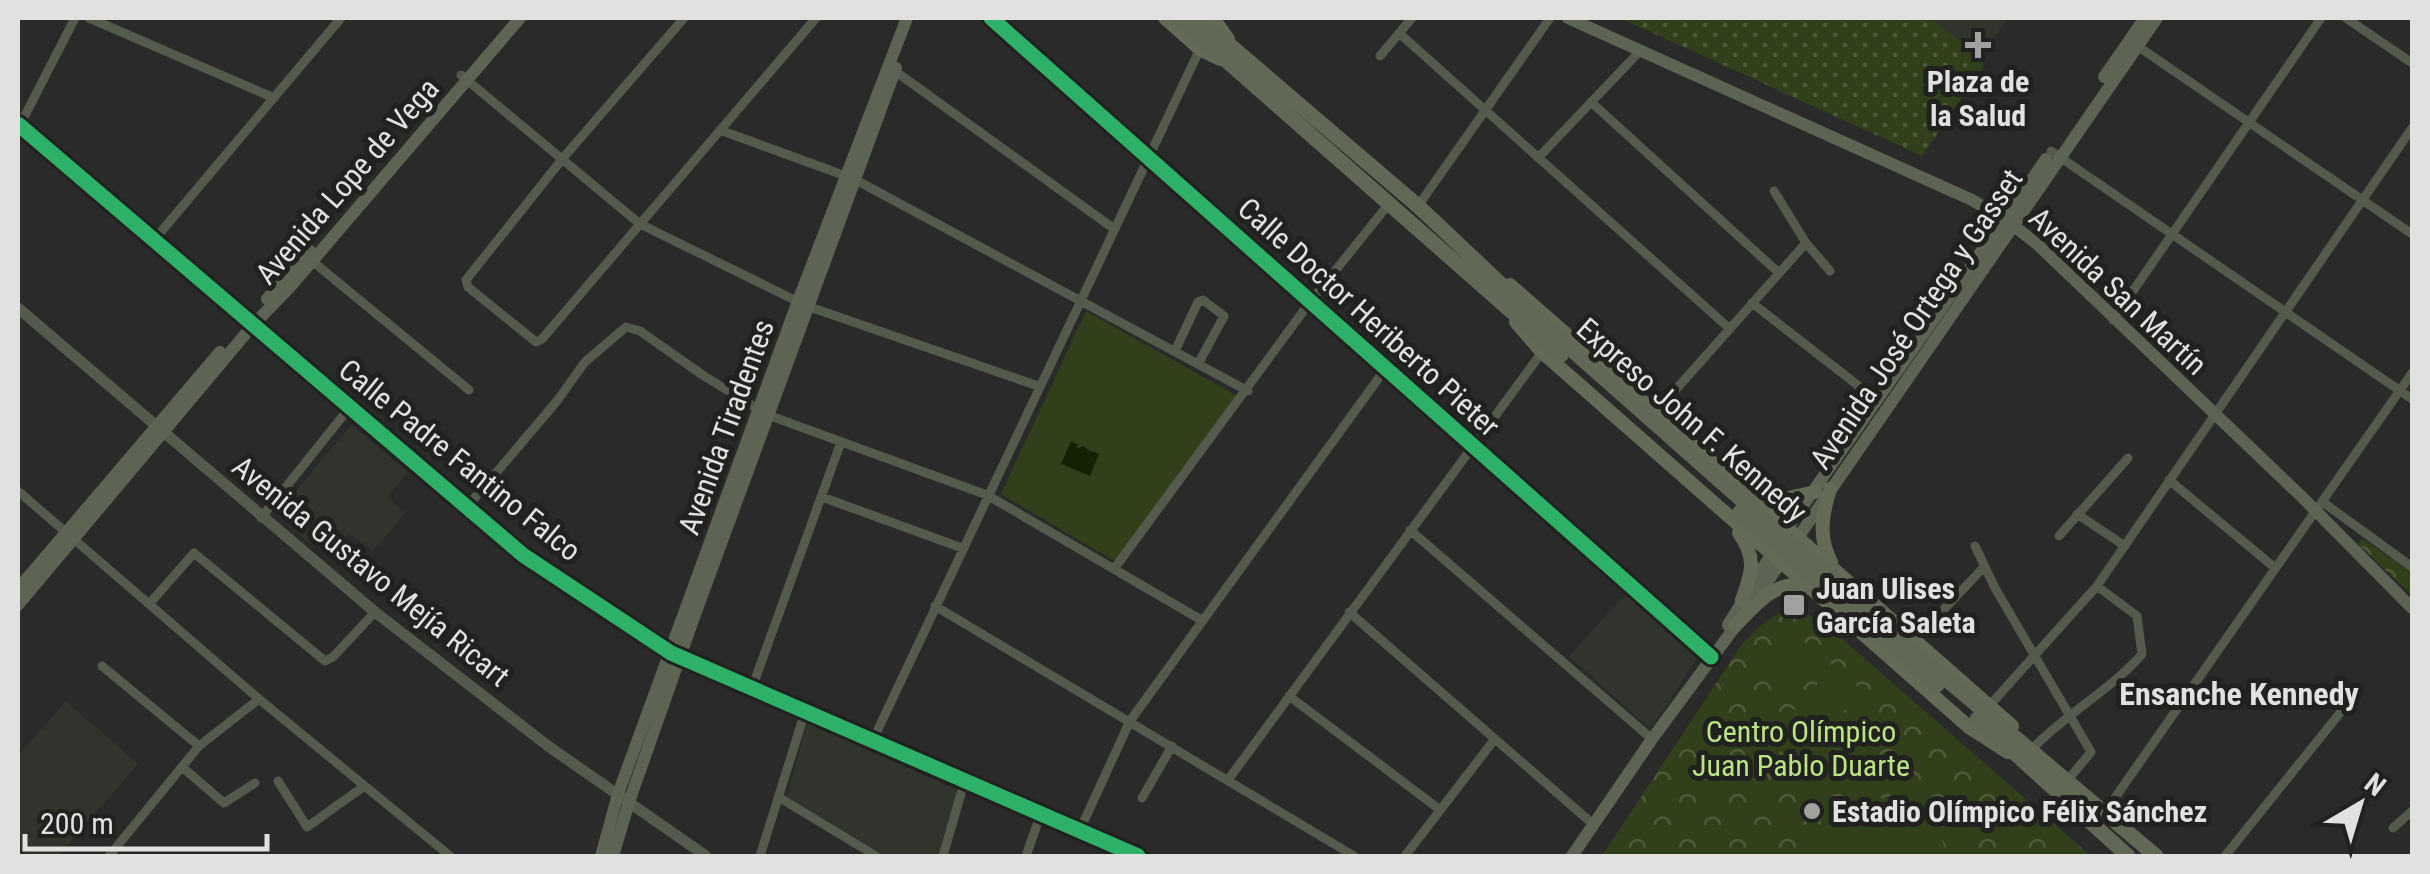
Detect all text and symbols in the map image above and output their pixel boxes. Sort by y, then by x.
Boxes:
marker: Plaza de la Salud [1965,32,1991,58]
place label: Plaza de la Salud [1927,64,2029,133]
street label: Avenida Lope de Vega [248,71,446,291]
street label: Avenida José Ortega y Gasset [1803,163,2029,475]
street label: Calle Doctor Heriberto Pieter [1231,190,1507,444]
street label: Avenida San Martín [2022,200,2214,382]
street label: Expreso John F. Kennedy [1570,311,1814,529]
street label: Avenida Tiradentes [671,315,781,539]
street label: Calle Padre Fantino Falco [332,352,588,568]
street label: Avenida Gustavo Mejía Ricart [226,449,516,693]
place label: Juan Ulises García Saleta [1816,571,1976,640]
marker: Juan Ulises García Saleta [1781,592,1807,618]
district label: Ensanche Kennedy [2119,675,2359,713]
park label: Centro Olímpico Juan Pablo Duarte [1692,714,1910,783]
north arrow [2310,754,2410,854]
text: N [2358,766,2392,803]
scale bar [25,789,268,851]
place label: Estadio Olímpico Félix Sánchez [1832,794,2207,829]
marker: Estadio Olímpico Félix Sánchez [1801,800,1823,822]
text: 200 m [40,806,114,841]

